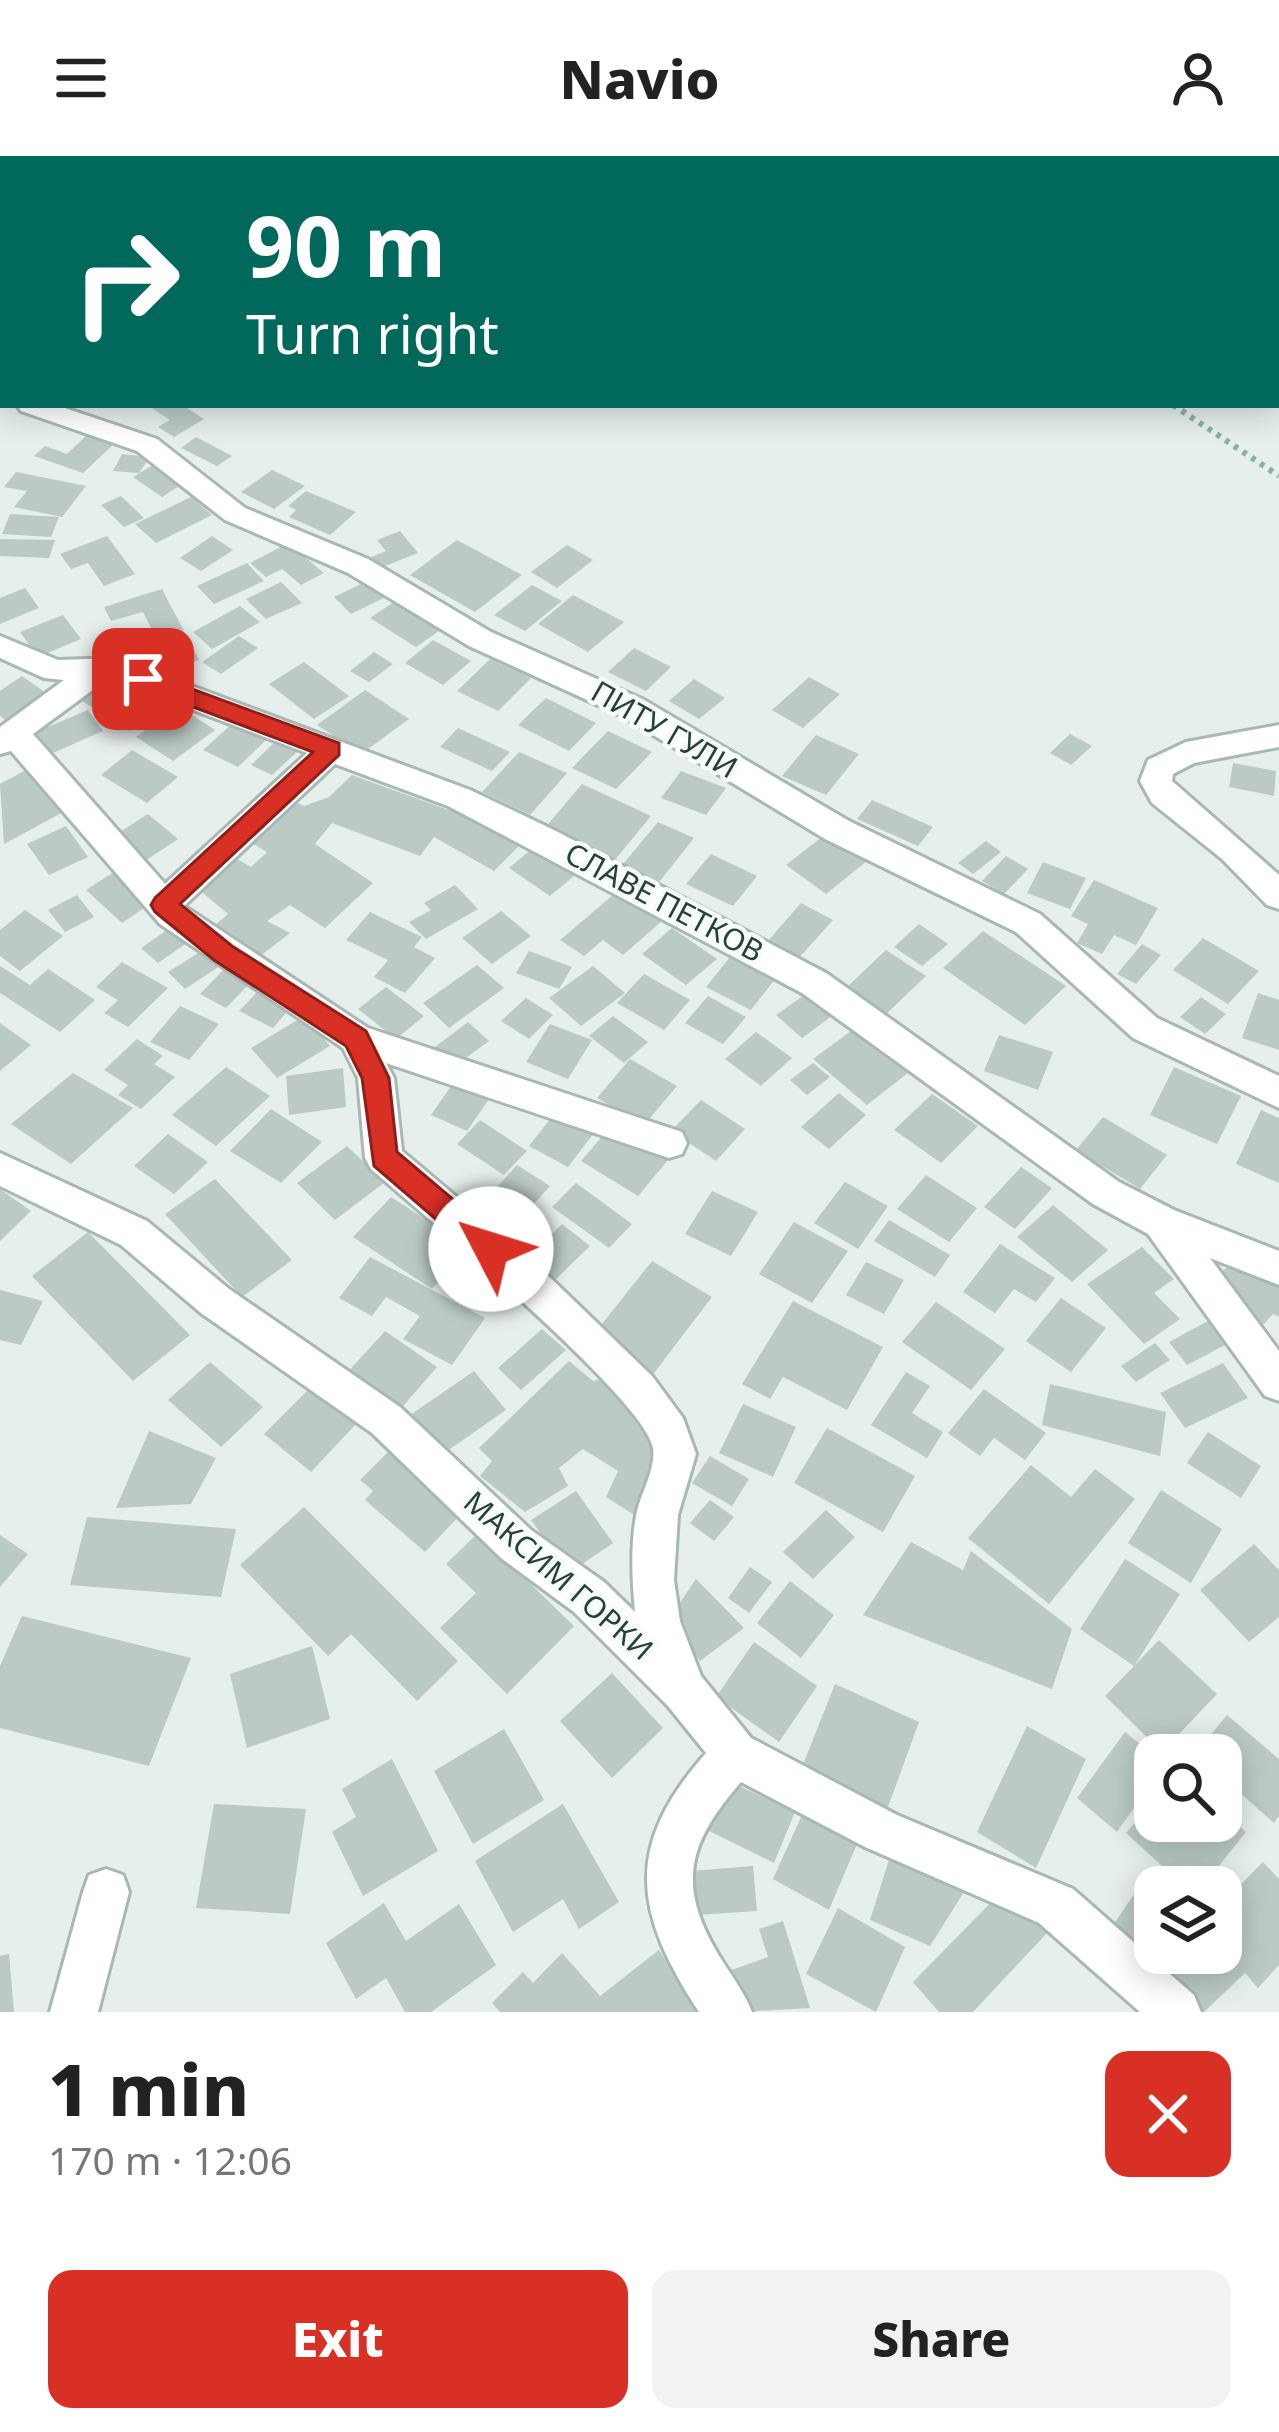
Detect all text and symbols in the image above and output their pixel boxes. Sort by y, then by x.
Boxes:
text: Navio [559,41,720,115]
icon: menu [48,45,114,111]
icon: person [1165,45,1231,111]
text: 90 m [246,187,446,302]
icon: right [48,204,204,360]
text: Turn right [246,296,499,370]
pin [92,628,194,730]
icon: arrive [110,646,176,712]
street label: ПИТУ ГУЛИ [584,670,745,787]
street label: СЛАВЕ ПЕТКОВ [558,832,771,971]
position arrow [428,1186,554,1312]
street label: МАКСИМ ГОРКИ [456,1481,662,1669]
map controls [1134,1734,1242,1974]
button: search [1134,1734,1242,1842]
button: layers [1134,1866,1242,1974]
text: 1 min [48,2039,249,2137]
button: close [1105,2051,1231,2177]
text: 170 m · 12:06 [48,2133,292,2186]
button: Exit [48,2270,628,2408]
button: Share [652,2270,1231,2408]

